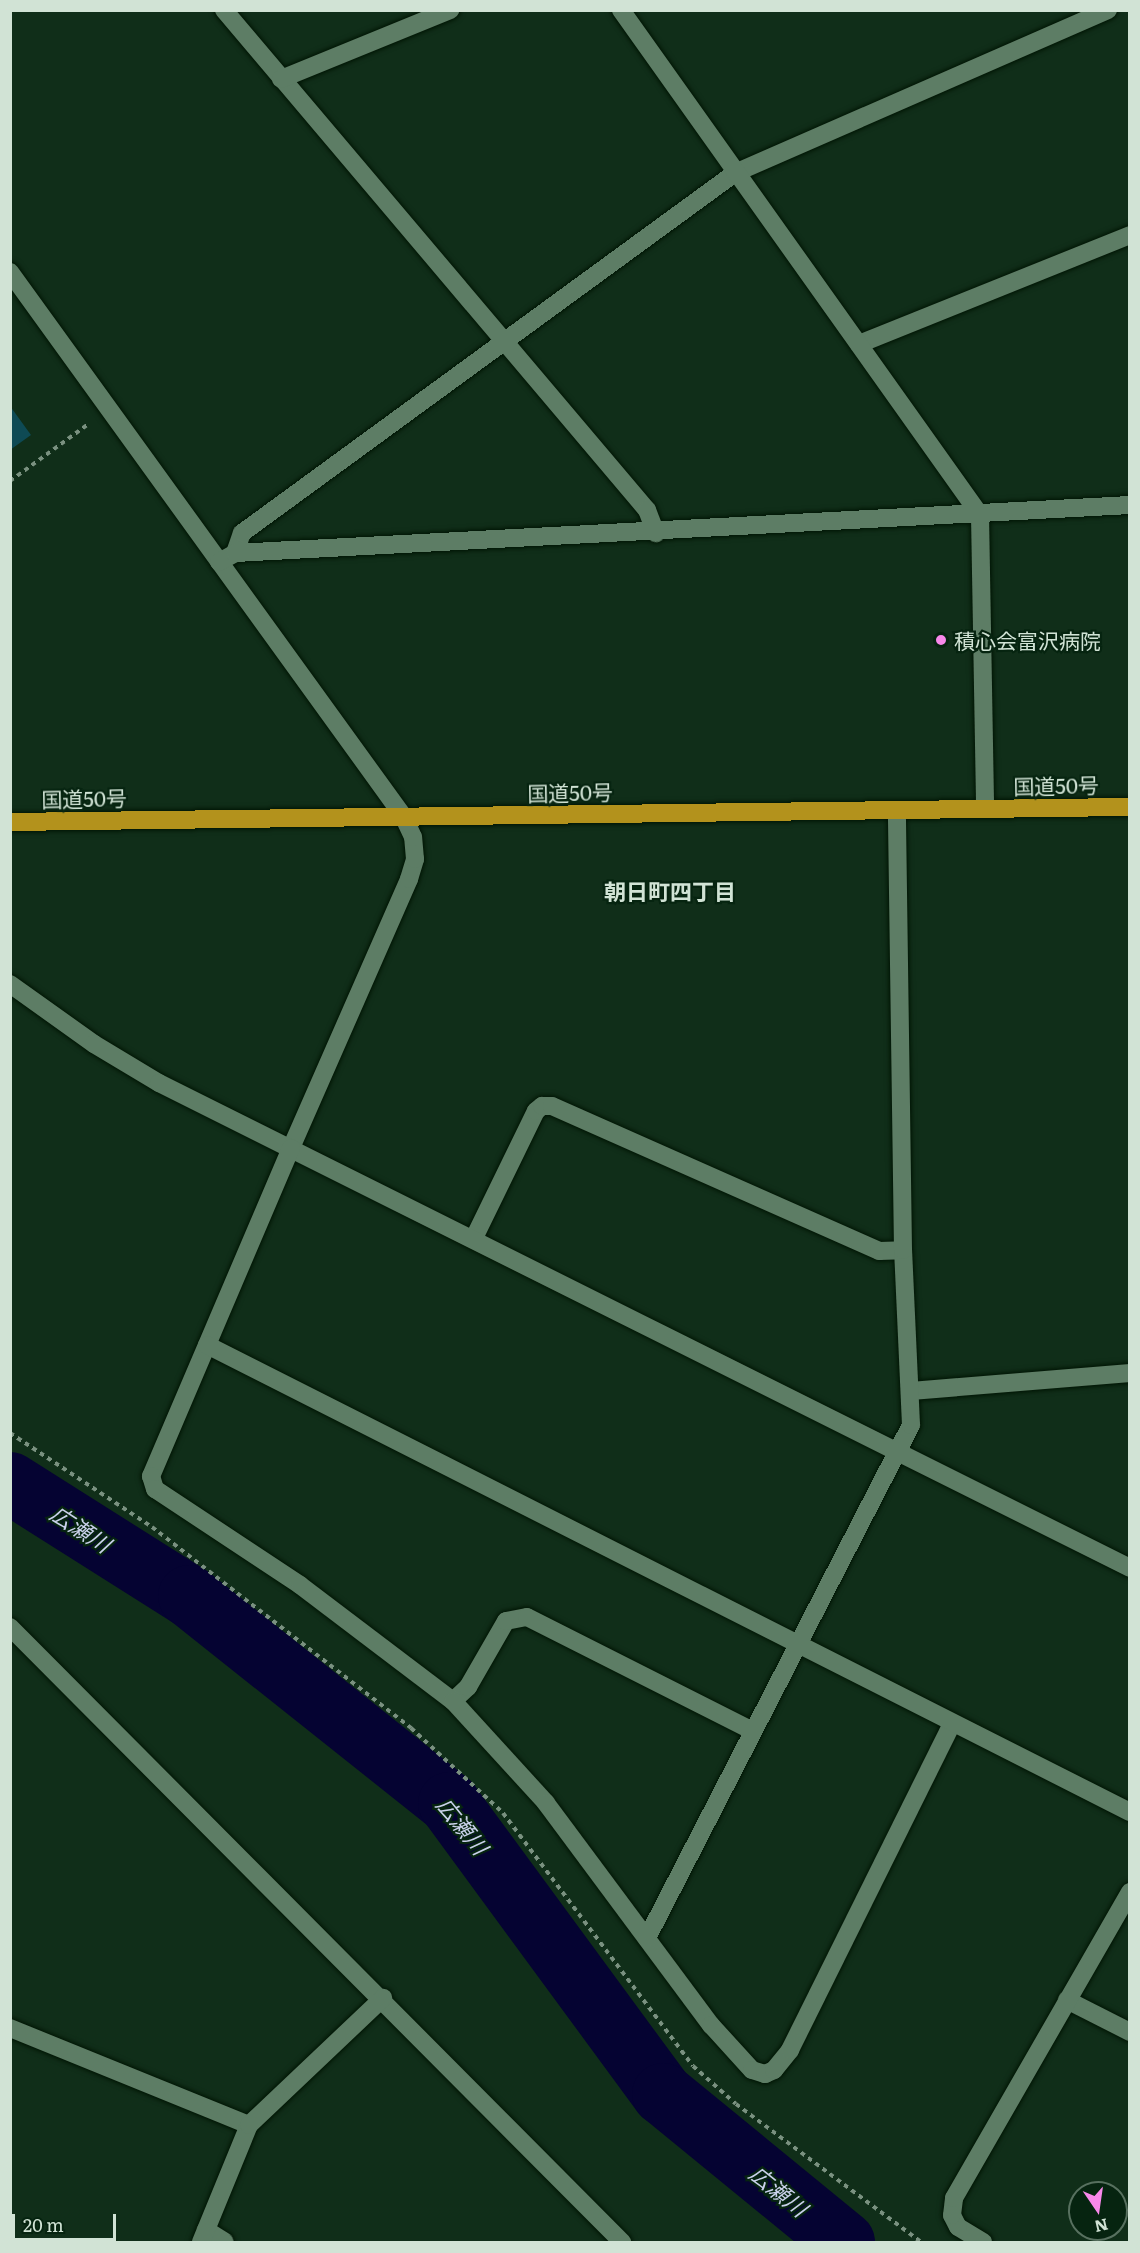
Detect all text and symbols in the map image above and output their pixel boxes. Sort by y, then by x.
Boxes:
place label: 積心会富沢病院 [954,627,1101,653]
marker: 積心会富沢病院 [932,631,950,649]
street label: 国道50号 [1013,772,1099,798]
street label: 国道50号 [527,779,613,805]
street label: 国道50号 [41,785,127,811]
district label: 朝日町四丁目 [604,878,736,904]
water label: 広瀬川 [46,1499,116,1557]
water label: 広瀬川 [432,1791,494,1859]
water label: 広瀬川 [745,2159,813,2221]
north arrow [1068,2181,1128,2241]
scale bar [15,2202,118,2240]
text: 20 m [23,2211,64,2238]
text: N [1092,2213,1111,2240]

